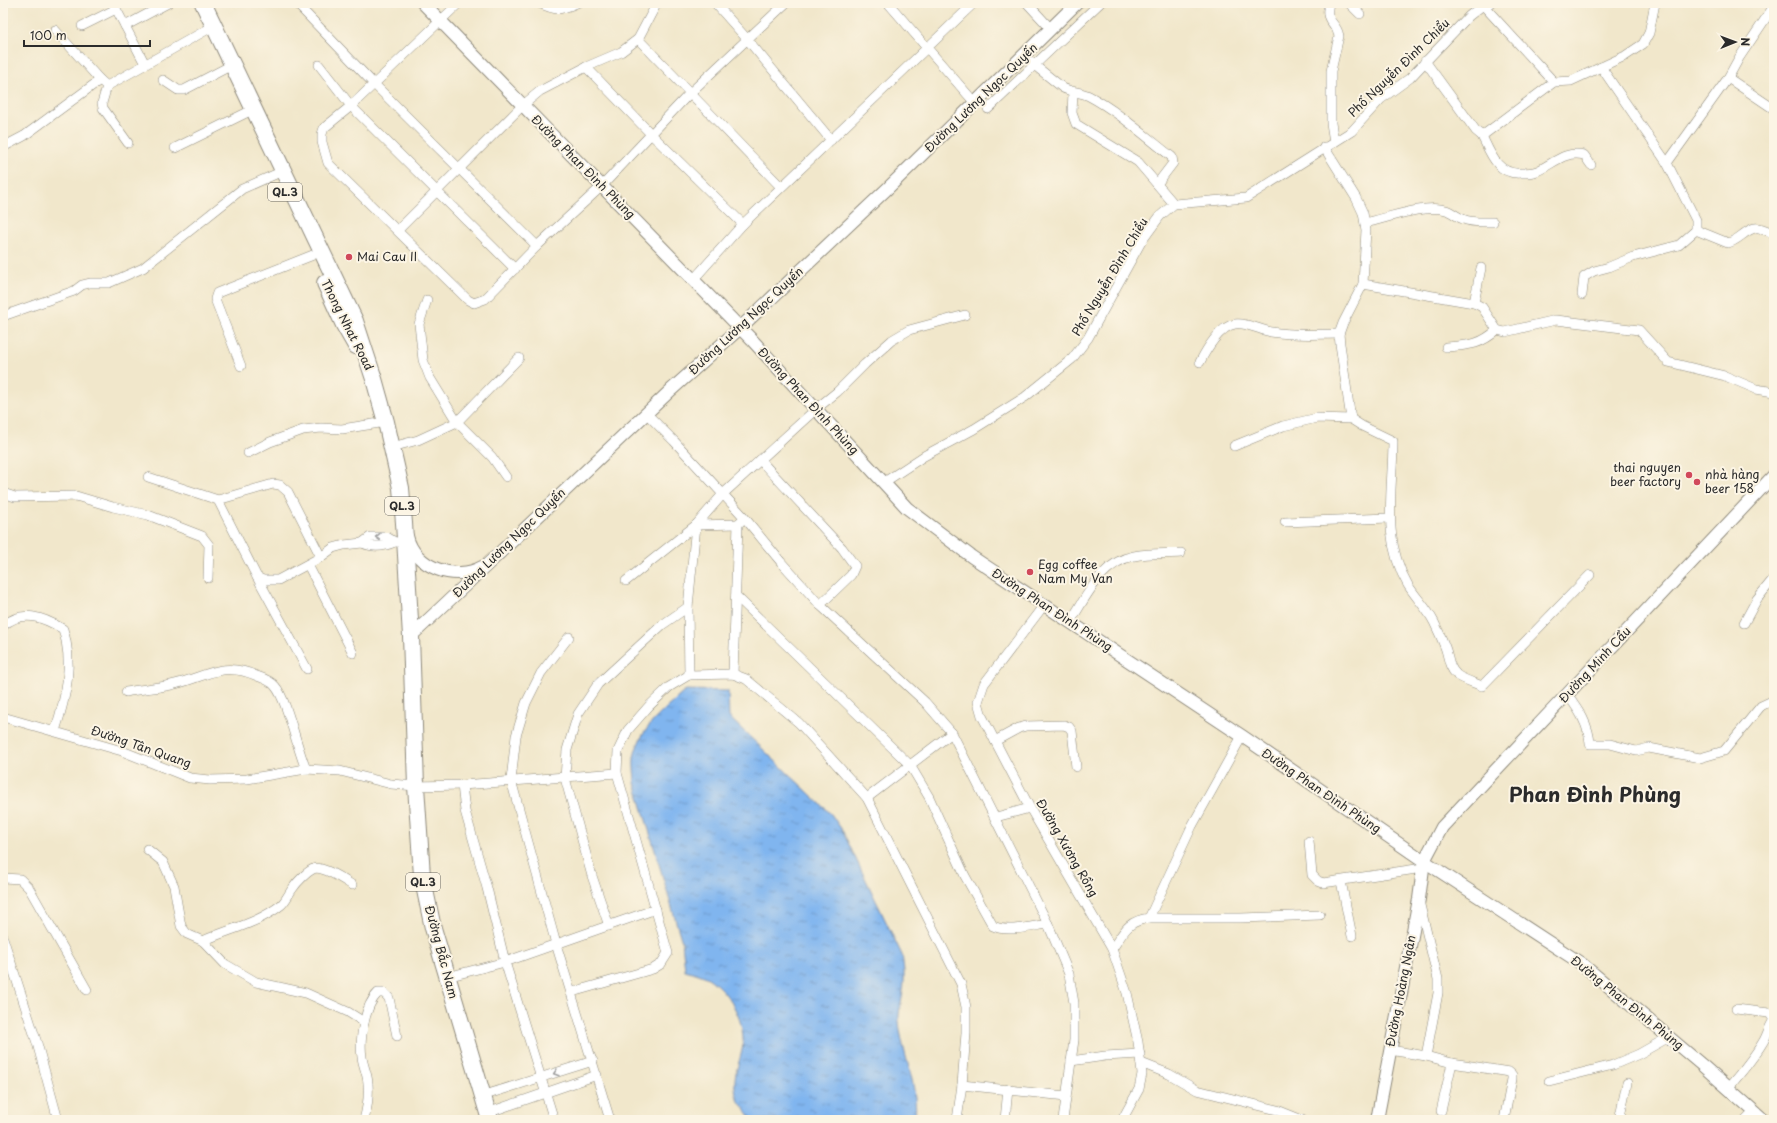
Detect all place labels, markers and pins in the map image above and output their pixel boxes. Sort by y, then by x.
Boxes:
place label: Mai Cau II [357,247,417,265]
marker: Mai Cau II [344,252,354,262]
place label: thai nguyen beer factory [1610,458,1681,490]
place label: nhà hàng beer 158 [1705,465,1760,497]
marker: thai nguyen beer factory [1684,470,1694,480]
marker: nhà hàng beer 158 [1692,477,1702,487]
place label: Egg coffee Nam My Van [1038,555,1113,587]
marker: Egg coffee Nam My Van [1025,567,1035,577]

